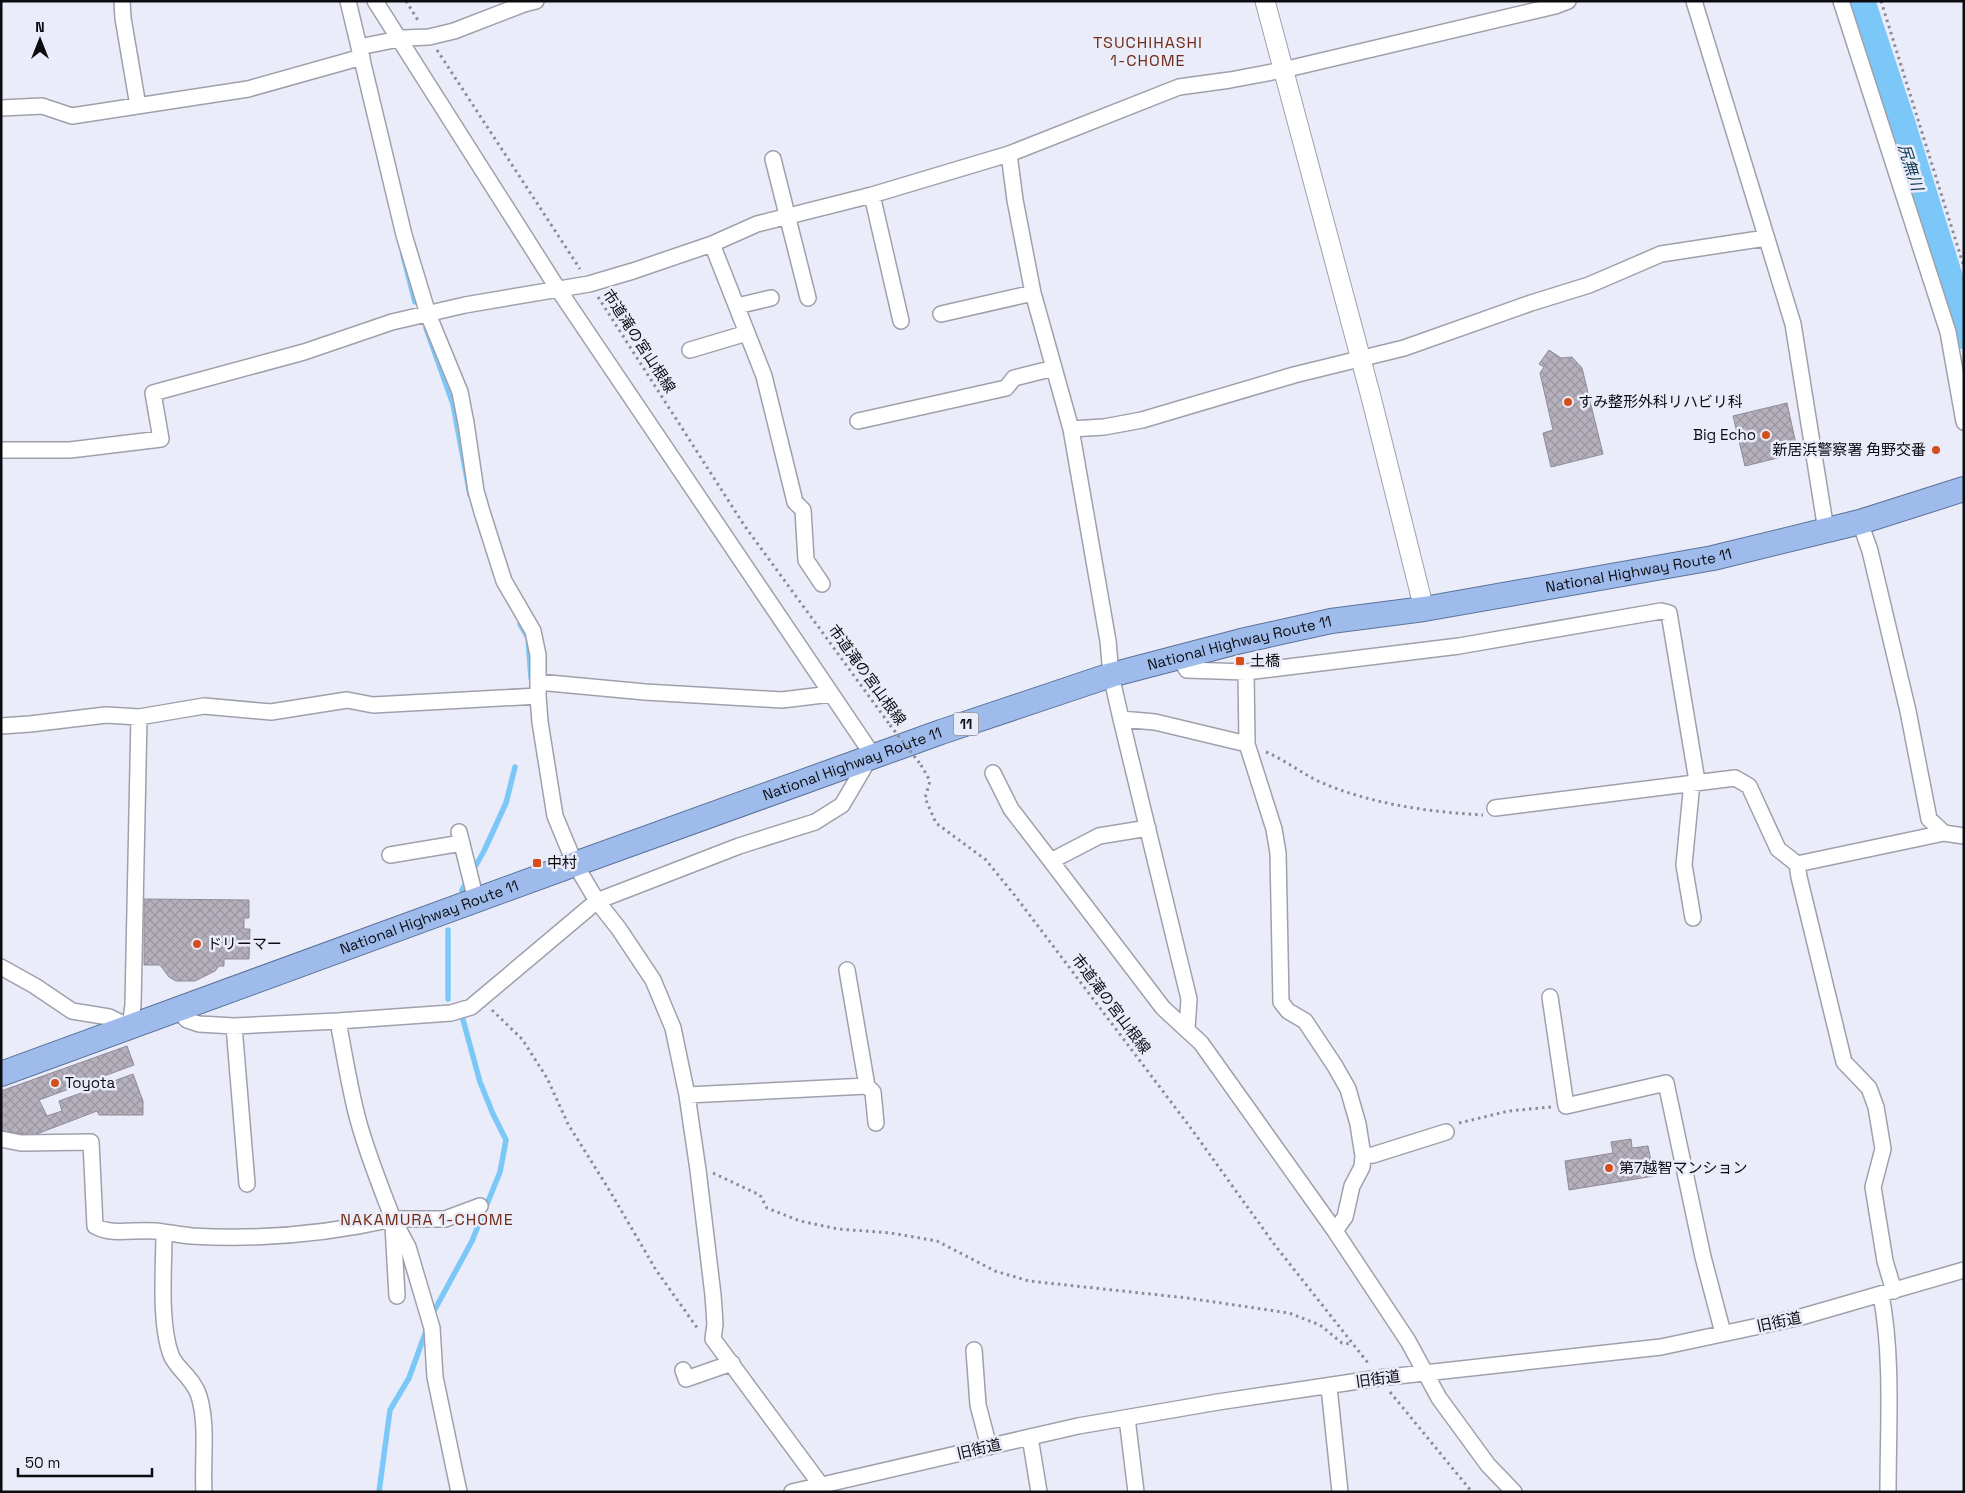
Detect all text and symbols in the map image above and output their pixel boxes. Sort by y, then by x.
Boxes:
north arrow [15,15,65,65]
text: N [35,18,45,36]
district label: TSUCHIHASHI 1-CHOME [1093,32,1203,71]
water label: 尻無川 [1893,141,1929,195]
street label: 市道滝の宮山根線 [599,285,680,396]
place label: すみ整形外科リハビリ科 [1578,392,1743,411]
marker: すみ整形外科リハビリ科 [1562,396,1574,408]
place label: Big Echo [1693,425,1756,444]
marker: Big Echo [1760,429,1772,441]
place label: 新居浜警察署 角野交番 [1772,440,1926,459]
marker: 新居浜警察署 角野交番 [1930,444,1942,456]
street label: National Highway Route 11 [1544,544,1734,596]
street label: National Highway Route 11 [1145,611,1333,674]
street label: 市道滝の宮山根線 [824,621,910,729]
place label: 土橋 [1250,651,1280,670]
marker: 土橋 [1234,655,1246,667]
road number: 11 [954,712,978,736]
street label: National Highway Route 11 [760,723,944,805]
place label: 中村 [547,853,577,872]
marker: 中村 [531,857,543,869]
street label: National Highway Route 11 [337,875,521,958]
place label: ドリーマー [207,934,282,953]
marker: ドリーマー [191,938,203,950]
street label: 市道滝の宮山根線 [1068,950,1155,1057]
place label: Toyota [65,1073,116,1092]
marker: Toyota [49,1077,61,1089]
place label: 第7越智マンション [1619,1158,1747,1177]
marker: 第7越智マンション [1603,1162,1615,1174]
district label: NAKAMURA 1-CHOME [340,1209,514,1230]
street label: 旧街道 [1755,1308,1803,1335]
street label: 旧街道 [1354,1366,1402,1391]
street label: 旧街道 [955,1434,1003,1463]
scale bar [18,1446,151,1478]
text: 50 m [25,1453,60,1472]

